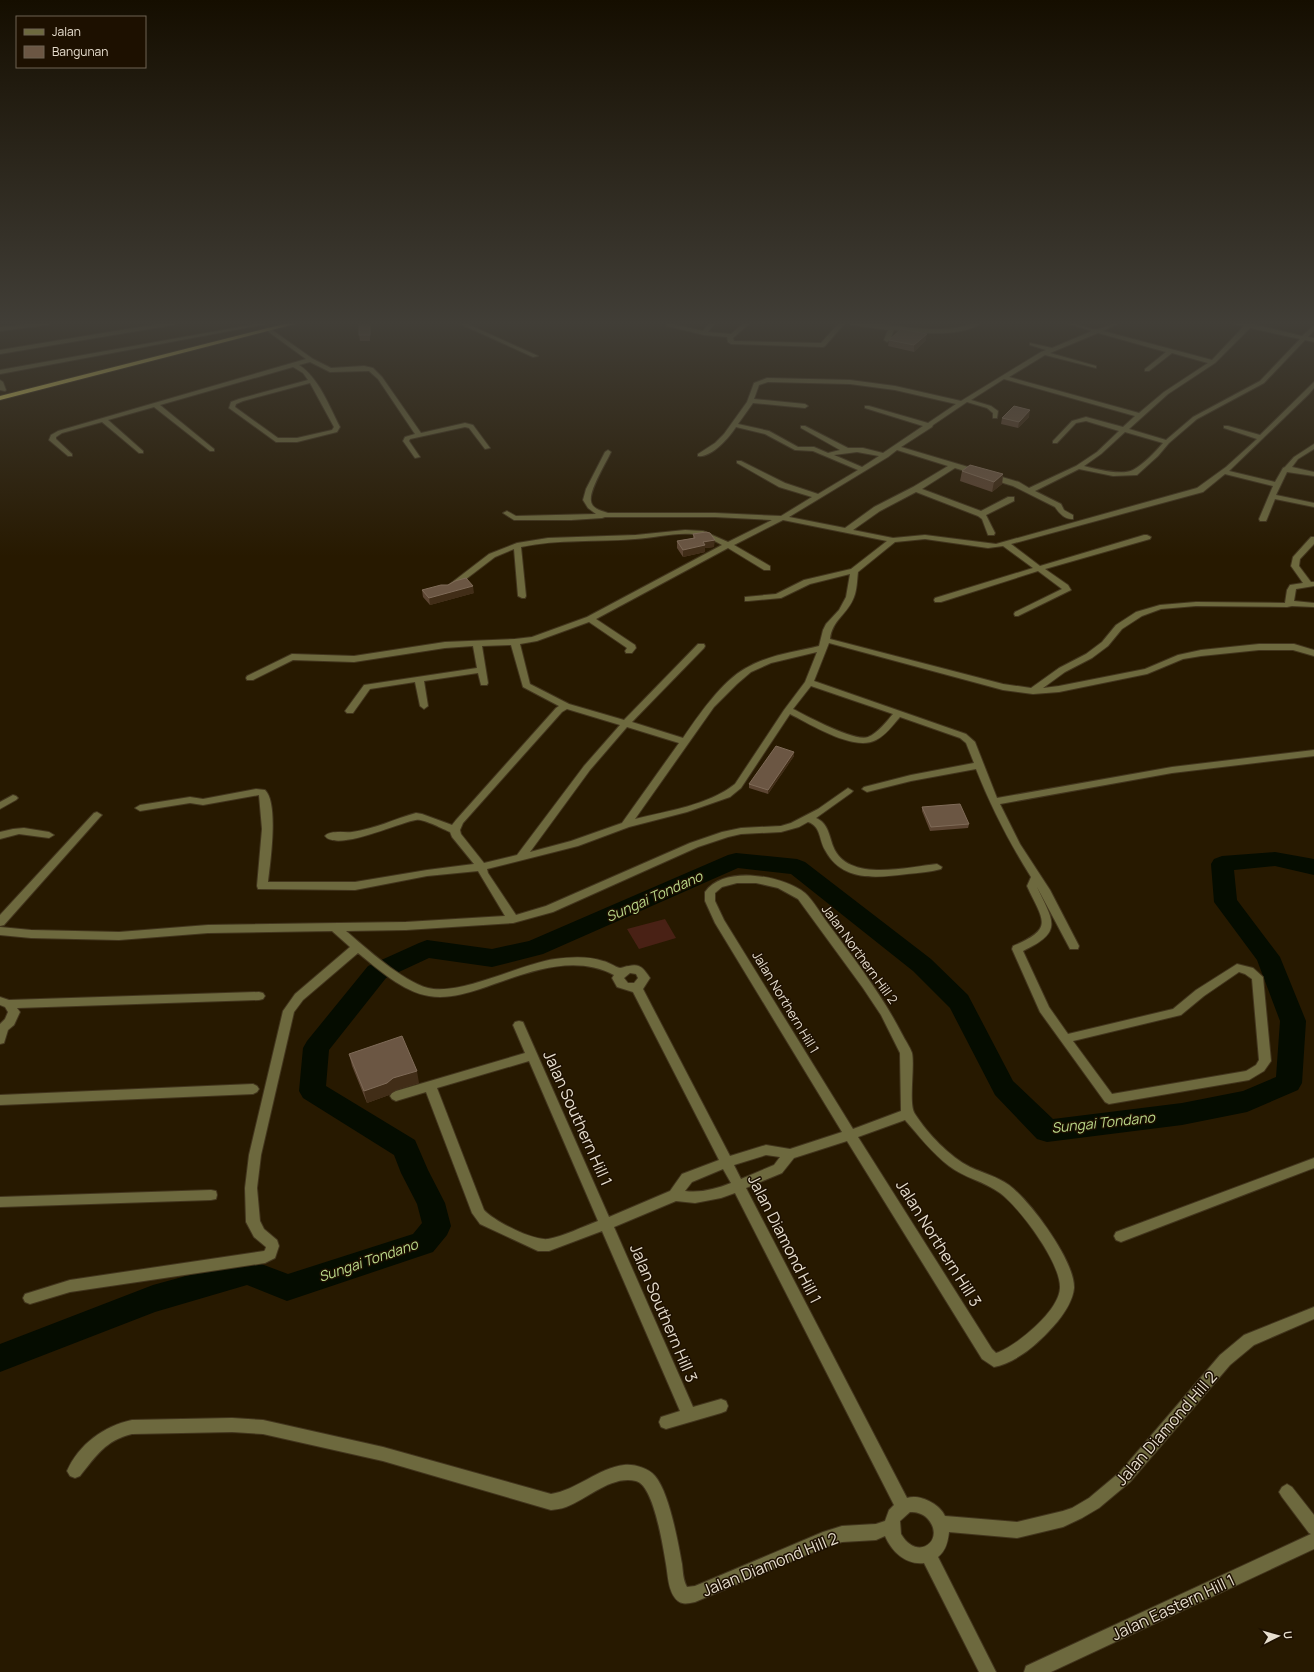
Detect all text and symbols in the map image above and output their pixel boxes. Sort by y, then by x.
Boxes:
legend [16,16,146,68]
text: Jalan [52,23,81,40]
text: Bangunan [52,43,108,60]
water label: Sungai Tondano [603,866,706,926]
street label: Jalan Northern Hill 2 [818,901,902,1007]
street label: Jalan Northern Hill 1 [748,948,824,1056]
street label: Jalan Southern Hill 1 [538,1047,618,1189]
water label: Sungai Tondano [1050,1107,1156,1137]
street label: Jalan Diamond Hill 1 [743,1171,827,1307]
street label: Jalan Northern Hill 3 [891,1175,987,1311]
water label: Sungai Tondano [316,1234,421,1286]
street label: Jalan Southern Hill 3 [625,1240,703,1386]
street label: Jalan Diamond Hill 2 [1110,1366,1222,1490]
street label: Jalan Diamond Hill 2 [699,1527,841,1601]
street label: Jalan Eastern Hill 1 [1108,1569,1238,1645]
north arrow [1258,1616,1298,1656]
text: U [1281,1630,1296,1640]

